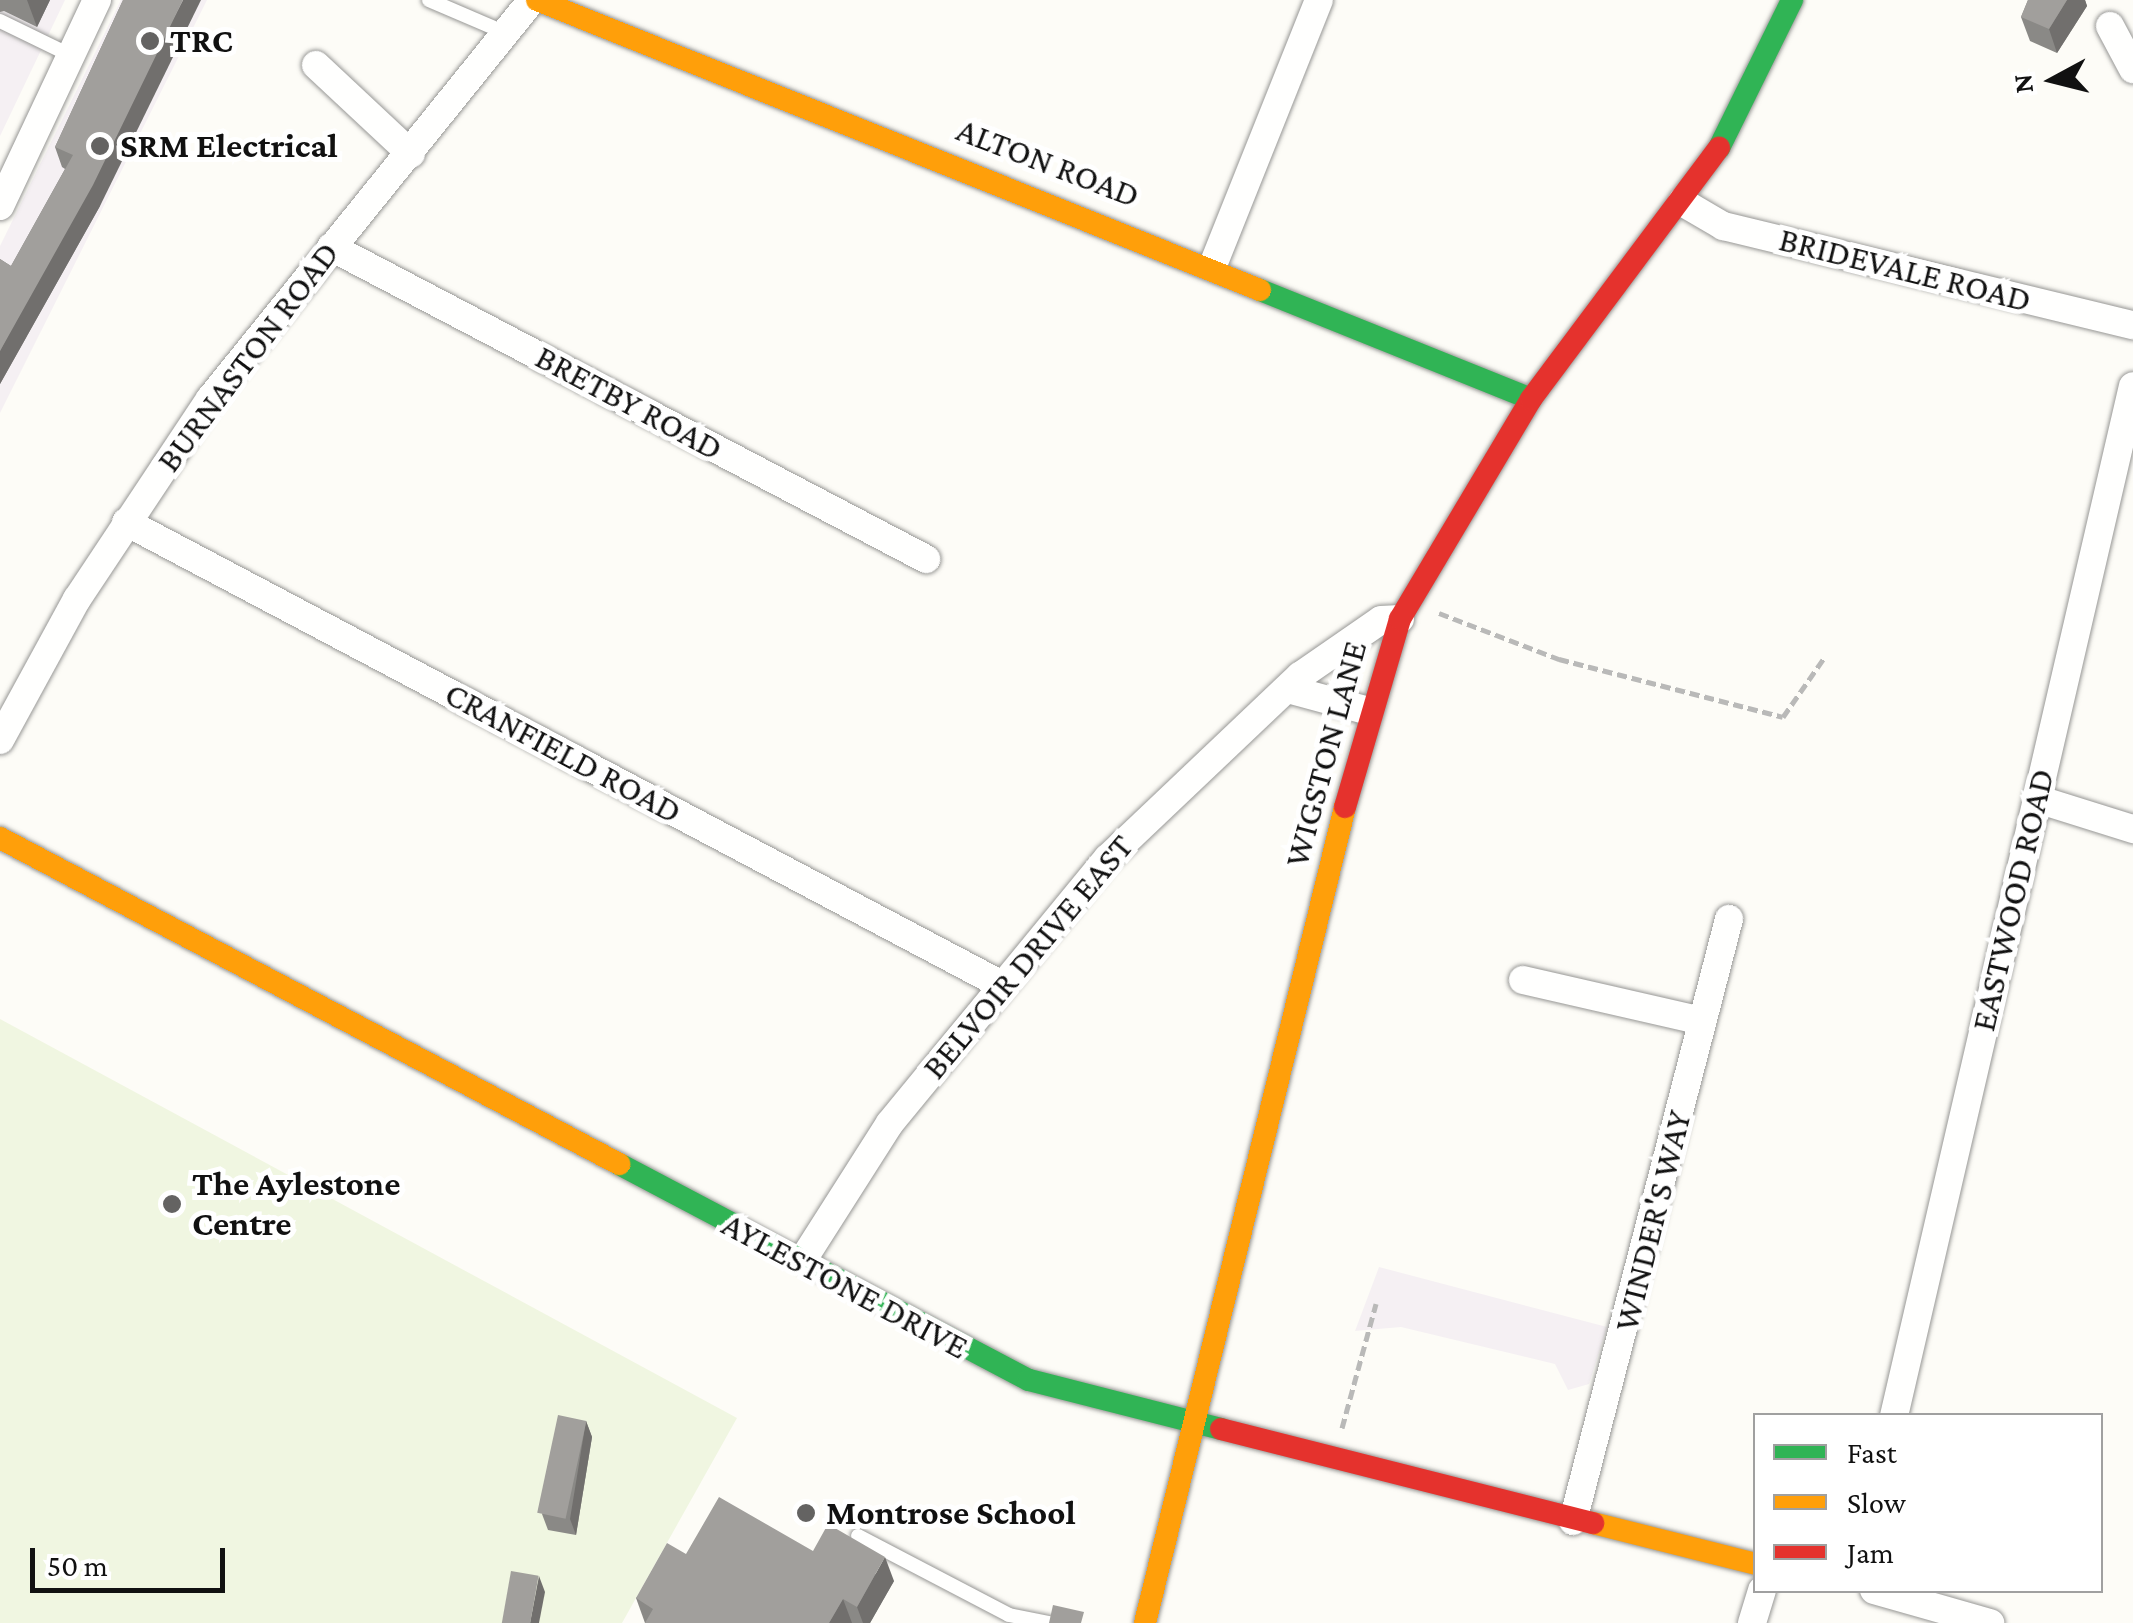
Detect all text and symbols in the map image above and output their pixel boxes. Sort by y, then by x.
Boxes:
place label: TRC [170,20,233,62]
marker: TRC [139,30,161,52]
north arrow [2003,30,2103,130]
text: N [2006,72,2039,95]
street label: ALTON ROAD [951,109,1145,217]
place label: SRM Electrical [120,125,338,167]
marker: SRM Electrical [89,135,111,157]
street label: BRIDEVALE ROAD [1775,218,2035,322]
street label: BURNASTON ROAD [148,234,348,480]
street label: BRETBY ROAD [528,336,730,470]
street label: WIGSTON LANE [1276,636,1376,872]
street label: CRANFIELD ROAD [438,673,688,833]
street label: EASTWOOD ROAD [1962,765,2064,1035]
street label: BELVOIR DRIVE EAST [913,826,1143,1088]
street label: WINDER'S WAY [1605,1106,1701,1336]
place label: The Aylestone Centre [192,1163,400,1245]
marker: The Aylestone Centre [161,1193,183,1215]
street label: AYLESTONE DRIVE [715,1203,975,1369]
legend [1753,1413,2103,1593]
text: Fast [1847,1436,1897,1469]
text: Slow [1847,1486,1906,1519]
place label: Montrose School [826,1492,1076,1534]
marker: Montrose School [795,1502,817,1524]
scale bar [35,1528,230,1590]
text: Jam [1847,1536,1894,1569]
text: 50 m [47,1549,108,1582]

